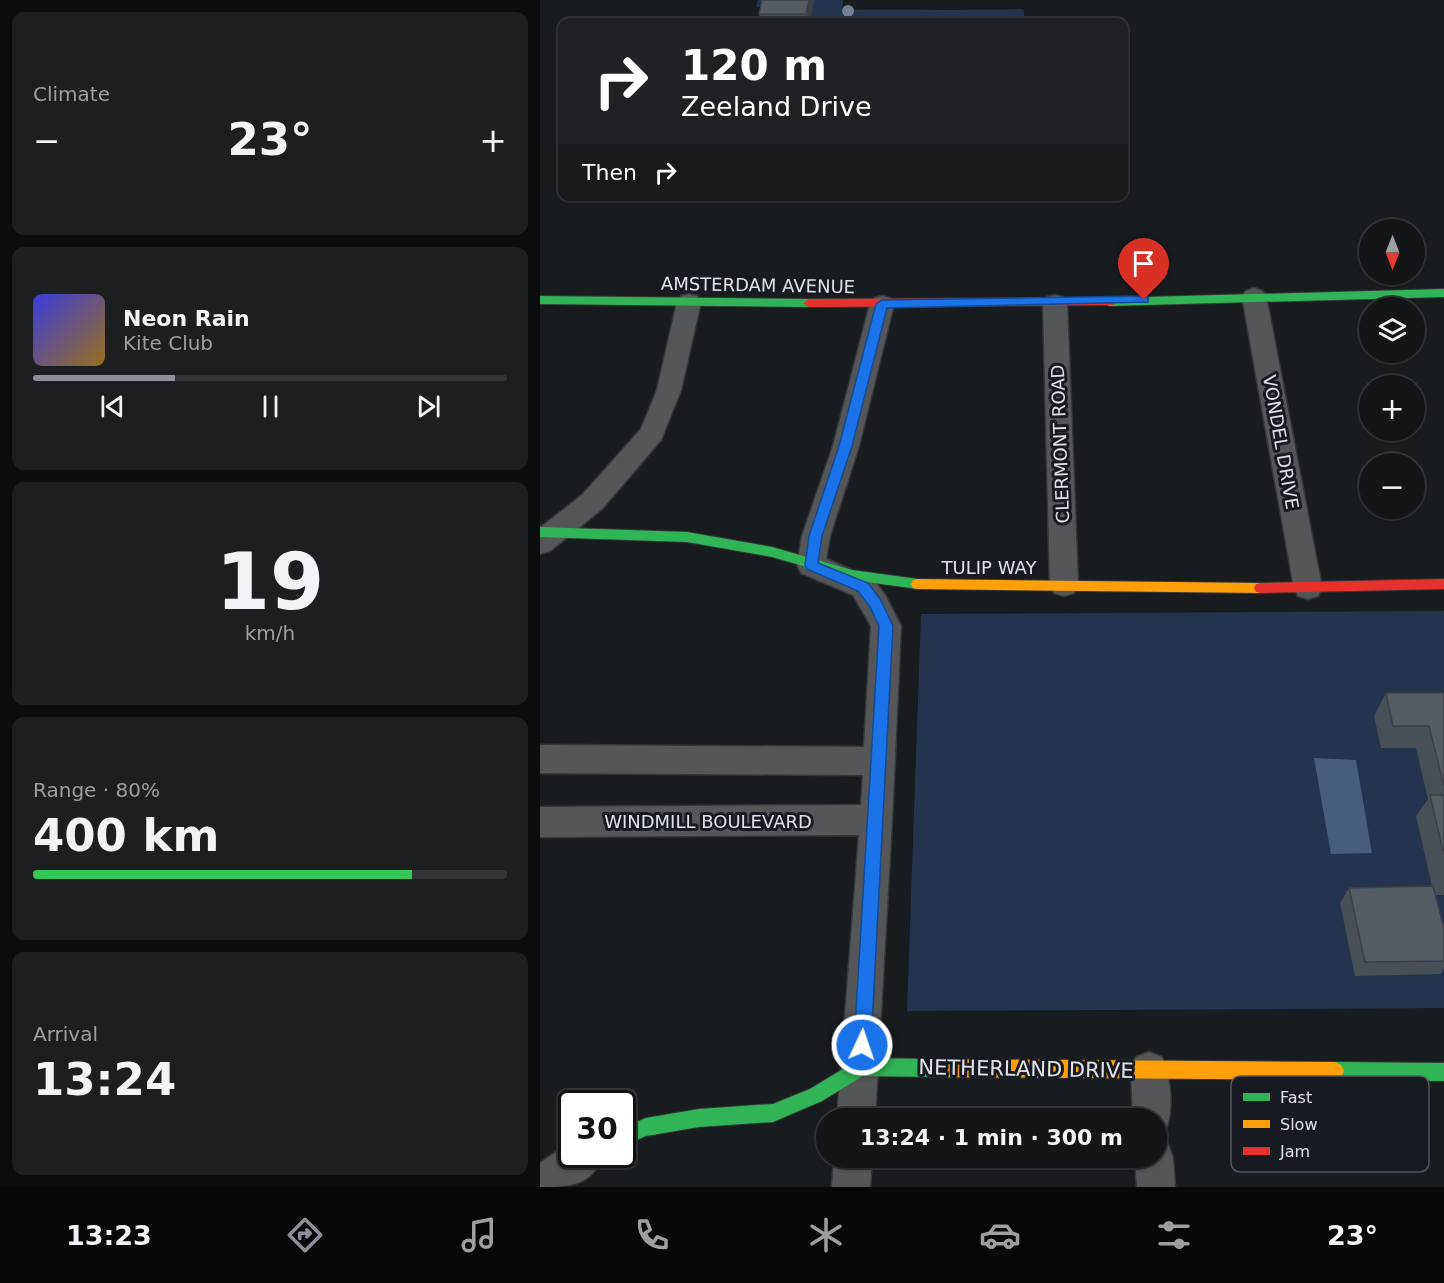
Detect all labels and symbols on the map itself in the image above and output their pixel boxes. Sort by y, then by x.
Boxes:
north arrow [1359,219,1425,285]
pin [1118,238,1169,300]
street label: AMSTERDAM AVENUE [661,273,855,297]
street label: CLERMONT ROAD [1047,364,1073,524]
street label: VONDEL DRIVE [1259,373,1303,511]
street label: TULIP WAY [941,557,1037,578]
street label: WINDMILL BOULEVARD [604,811,812,832]
position arrow [830,1013,894,1077]
street label: NETHERLAND DRIVE [918,1055,1134,1083]
legend [1231,1076,1429,1172]
text: Fast [1280,1088,1312,1107]
speed limit sign: 30 [558,1090,636,1168]
text: Slow [1280,1115,1317,1134]
text: Jam [1279,1142,1310,1161]

